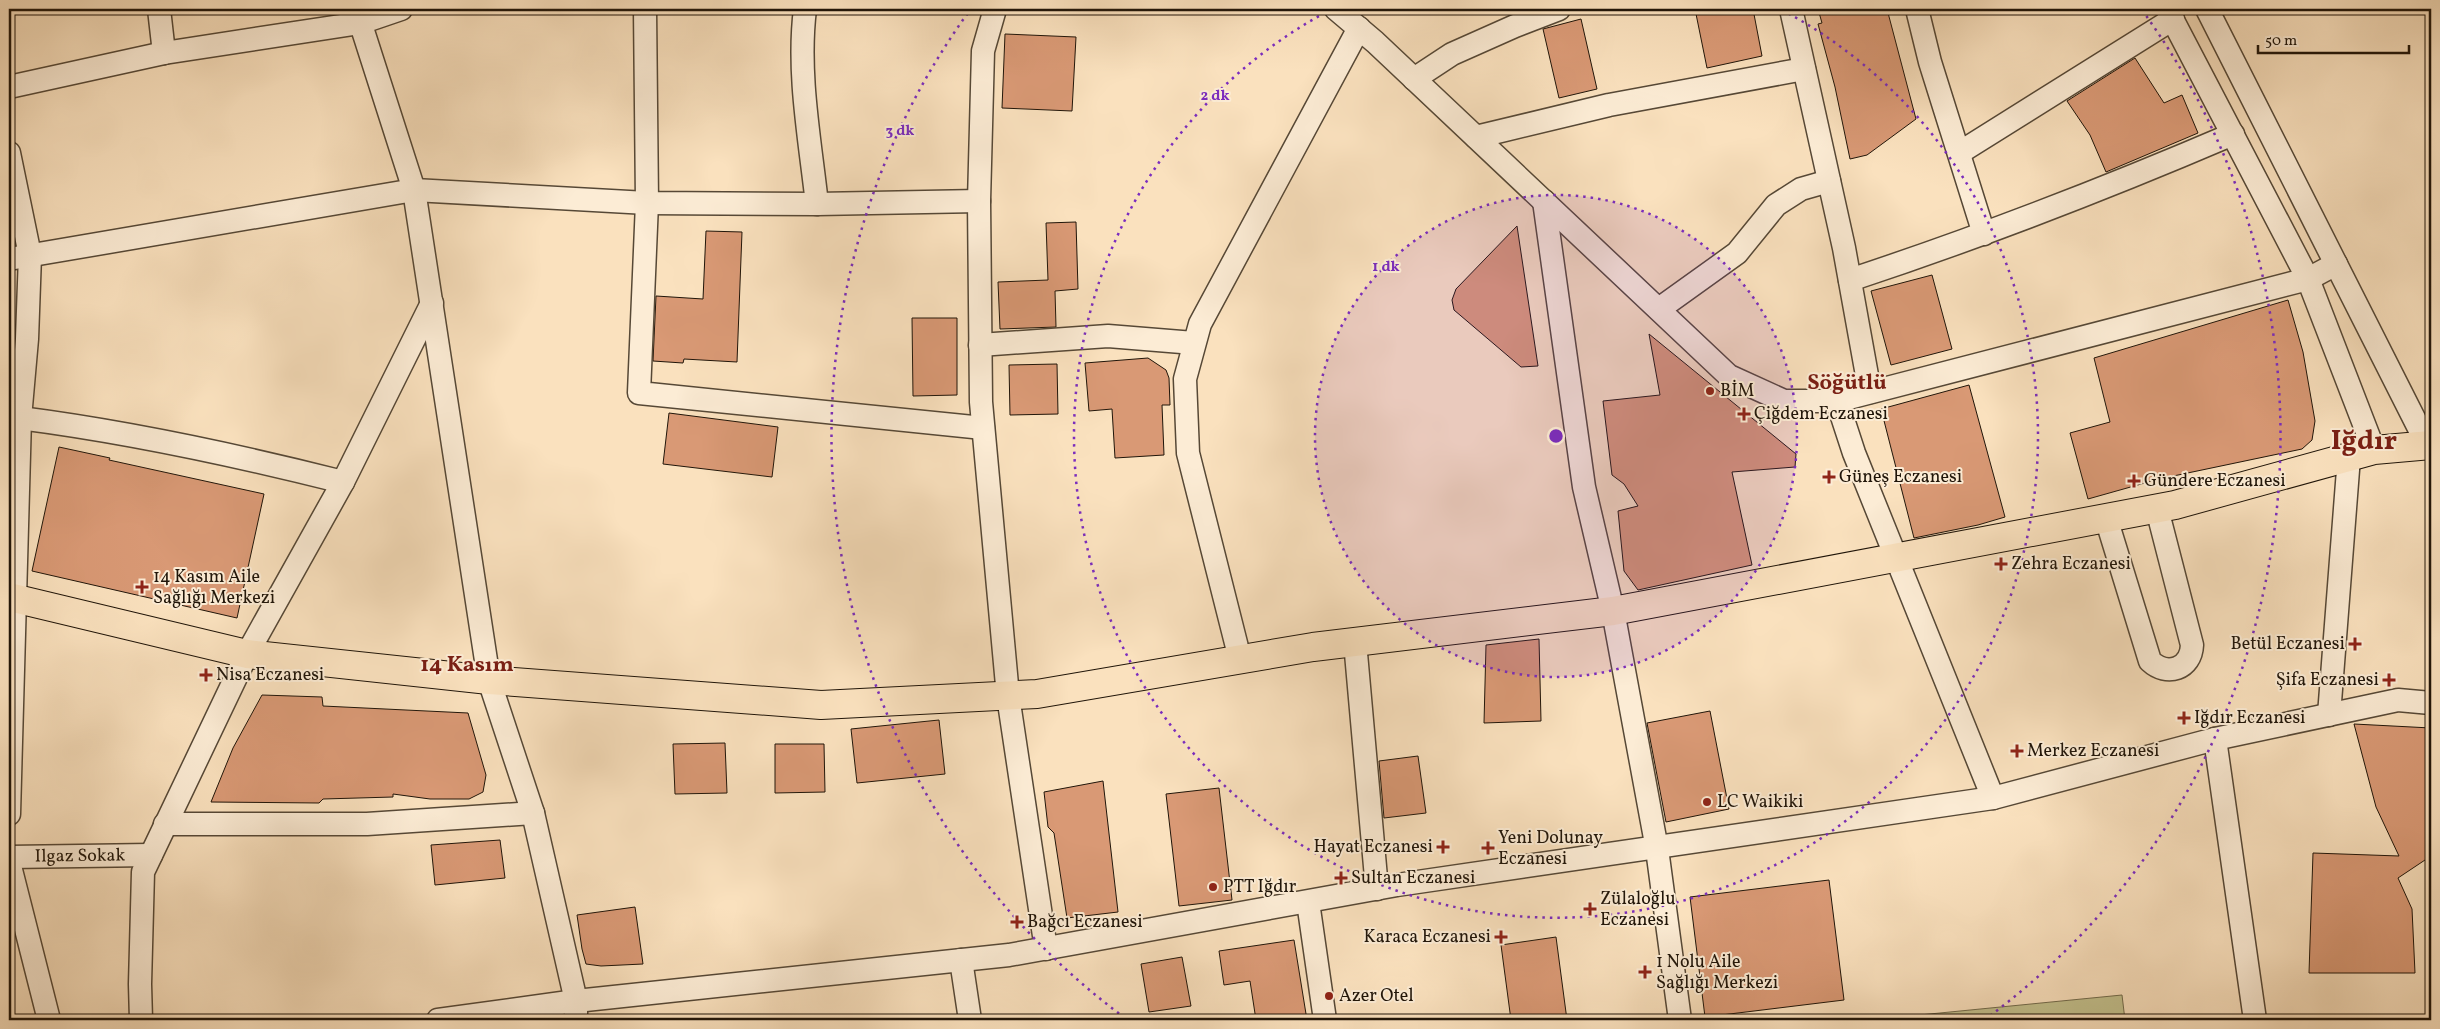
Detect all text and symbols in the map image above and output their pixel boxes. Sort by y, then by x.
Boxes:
scale bar [2258,22,2409,54]
text: 50 m [2265,31,2297,52]
text: 2 dk [1200,86,1230,107]
text: 3 dk [886,121,914,142]
text: 1 dk [1372,257,1400,278]
district label: Söğütlü [1807,368,1887,399]
place label: BİM [1720,379,1755,404]
marker: BİM [1704,385,1716,397]
place label: Çiğdem Eczanesi [1754,402,1888,427]
marker: Çiğdem Eczanesi [1738,408,1750,420]
district label: Iğdır [2331,422,2397,461]
centre of rings [1547,427,1565,445]
place label: Güneş Eczanesi [1839,465,1962,490]
place label: Gündere Eczanesi [2144,469,2286,494]
marker: Güneş Eczanesi [1823,471,1835,483]
marker: Gündere Eczanesi [2128,475,2140,487]
place label: Zehra Eczanesi [2011,552,2131,577]
marker: Zehra Eczanesi [1995,558,2007,570]
place label: 14 Kasım Aile Sağlığı Merkezi [153,565,275,611]
marker: 14 Kasım Aile Sağlığı Merkezi [135,580,149,594]
place label: Betül Eczanesi [2231,632,2345,657]
marker: Betül Eczanesi [2349,638,2361,650]
district label: 14 Kasım [420,650,514,681]
place label: Nisa Eczanesi [216,663,324,688]
place label: Şifa Eczanesi [2276,668,2379,693]
marker: Nisa Eczanesi [200,669,212,681]
marker: Şifa Eczanesi [2383,674,2395,686]
place label: Iğdır Eczanesi [2194,706,2306,731]
marker: Iğdır Eczanesi [2178,712,2190,724]
place label: Merkez Eczanesi [2027,739,2159,764]
marker: Merkez Eczanesi [2011,745,2023,757]
place label: LC Waikiki [1717,790,1804,815]
marker: LC Waikiki [1701,796,1713,808]
place label: Yeni Dolunay Eczanesi [1498,826,1603,872]
place label: Hayat Eczanesi [1313,835,1433,860]
marker: Hayat Eczanesi [1437,841,1449,853]
marker: Yeni Dolunay Eczanesi [1482,842,1494,854]
street label: Ilgaz Sokak [35,843,126,869]
place label: Sultan Eczanesi [1351,866,1475,891]
marker: Sultan Eczanesi [1335,872,1347,884]
place label: PTT Iğdır [1223,875,1297,900]
marker: PTT Iğdır [1207,881,1219,893]
place label: Zülaloğlu Eczanesi [1600,887,1676,933]
marker: Zülaloğlu Eczanesi [1584,903,1596,915]
place label: Bağcı Eczanesi [1027,910,1143,935]
marker: Bağcı Eczanesi [1011,916,1023,928]
place label: Karaca Eczanesi [1363,925,1491,950]
marker: Karaca Eczanesi [1495,931,1507,943]
place label: 1 Nolu Aile Sağlığı Merkezi [1656,950,1778,996]
marker: 1 Nolu Aile Sağlığı Merkezi [1638,965,1652,979]
place label: Azer Otel [1339,984,1414,1009]
marker: Azer Otel [1323,990,1335,1002]

